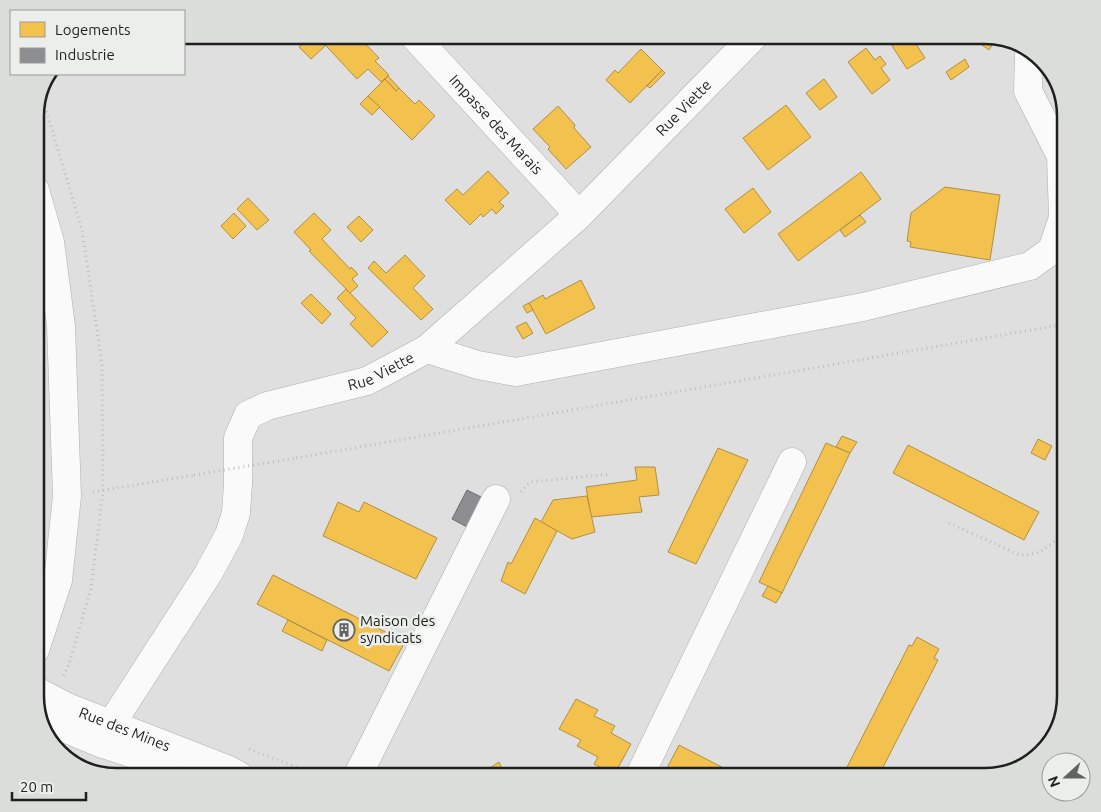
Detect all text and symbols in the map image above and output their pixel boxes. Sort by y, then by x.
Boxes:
legend [10,10,185,75]
text: Logements [55,21,131,38]
text: Industrie [55,46,115,63]
street label: Impasse des Marais [446,71,546,178]
street label: Rue Viette [652,76,714,139]
street label: Rue Viette [346,348,417,393]
place label: Maison des syndicats [360,612,435,646]
building icon: Maison des syndicats [332,618,356,642]
street label: Rue des Mines [77,703,173,754]
north arrow [1041,752,1091,802]
scale bar [12,770,86,802]
text: N [1045,774,1063,789]
text: 20 m [20,778,53,795]

